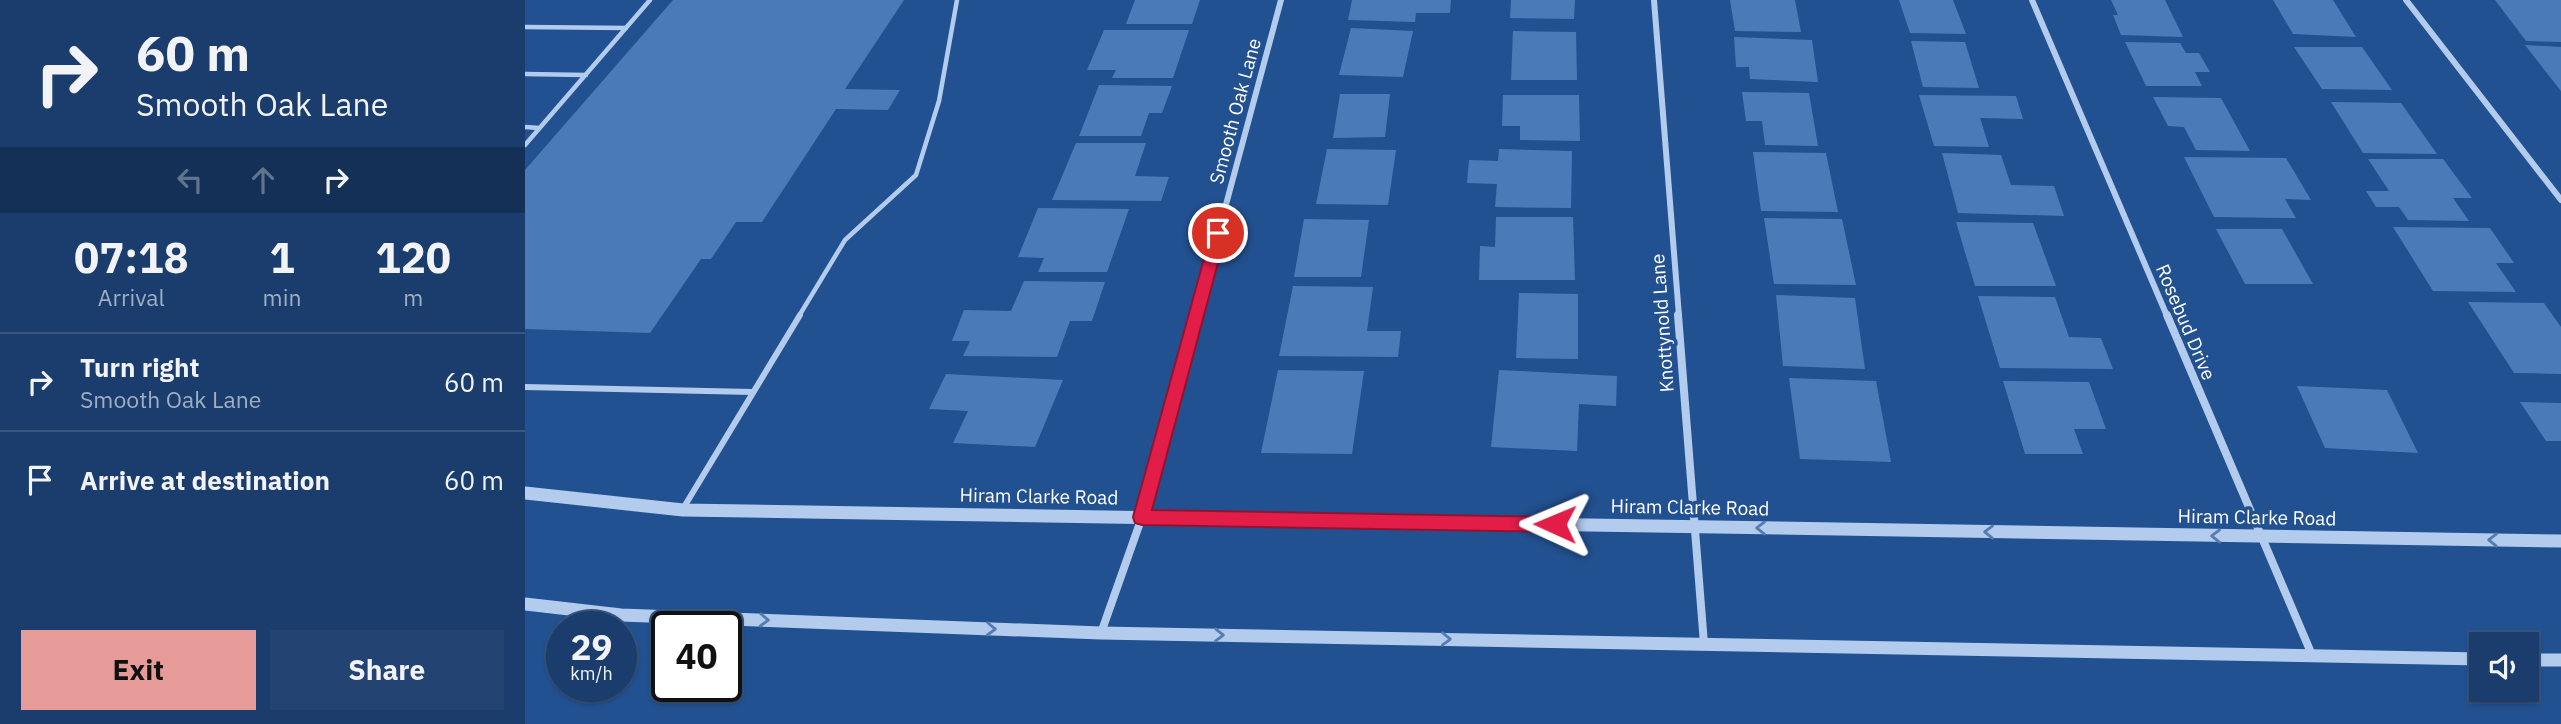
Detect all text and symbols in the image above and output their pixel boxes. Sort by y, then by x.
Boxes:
text: 60 m [136,21,250,84]
icon: right [21,28,112,119]
street label: Smooth Oak Lane [1204,36,1266,186]
text: Smooth Oak Lane [136,83,388,125]
icon: left [171,161,209,199]
icon: ahead [244,161,282,199]
icon: right [317,161,355,199]
pin [1188,203,1248,263]
icon: arrive [1199,214,1237,252]
text: 07:18 [74,230,189,285]
text: 1 [269,230,295,285]
text: 120 [375,230,451,285]
street label: Knottynold Lane [1645,253,1679,393]
street label: Rosebud Drive [2151,260,2221,384]
text: Arrival [98,282,165,312]
text: min [263,282,301,312]
text: m [403,282,423,312]
text: Turn right [80,350,199,384]
icon: right [21,363,59,401]
text: 60 m [444,365,504,399]
text: Smooth Oak Lane [80,384,261,414]
icon: arrive [21,461,59,499]
text: Arrive at destination [80,463,330,497]
text: 60 m [444,463,504,497]
street label: Hiram Clarke Road [959,483,1119,509]
position arrow [1518,487,1592,561]
street label: Hiram Clarke Road [1610,494,1770,520]
street label: Hiram Clarke Road [2177,504,2337,530]
one-way arrow [1756,520,1766,536]
one-way arrow [1983,524,1994,539]
one-way arrow [2211,528,2222,543]
one-way arrow [2487,532,2498,548]
speed limit sign: 40 [651,611,742,702]
one-way arrow [759,613,770,628]
one-way arrow [986,621,997,636]
text: 29 [570,624,613,670]
one-way arrow [1213,627,1224,642]
button: Exit [21,630,256,710]
button: Share [270,630,504,710]
one-way arrow [1441,631,1452,647]
map controls [2469,632,2539,702]
button: sound [2469,632,2539,702]
text: km/h [570,662,613,685]

